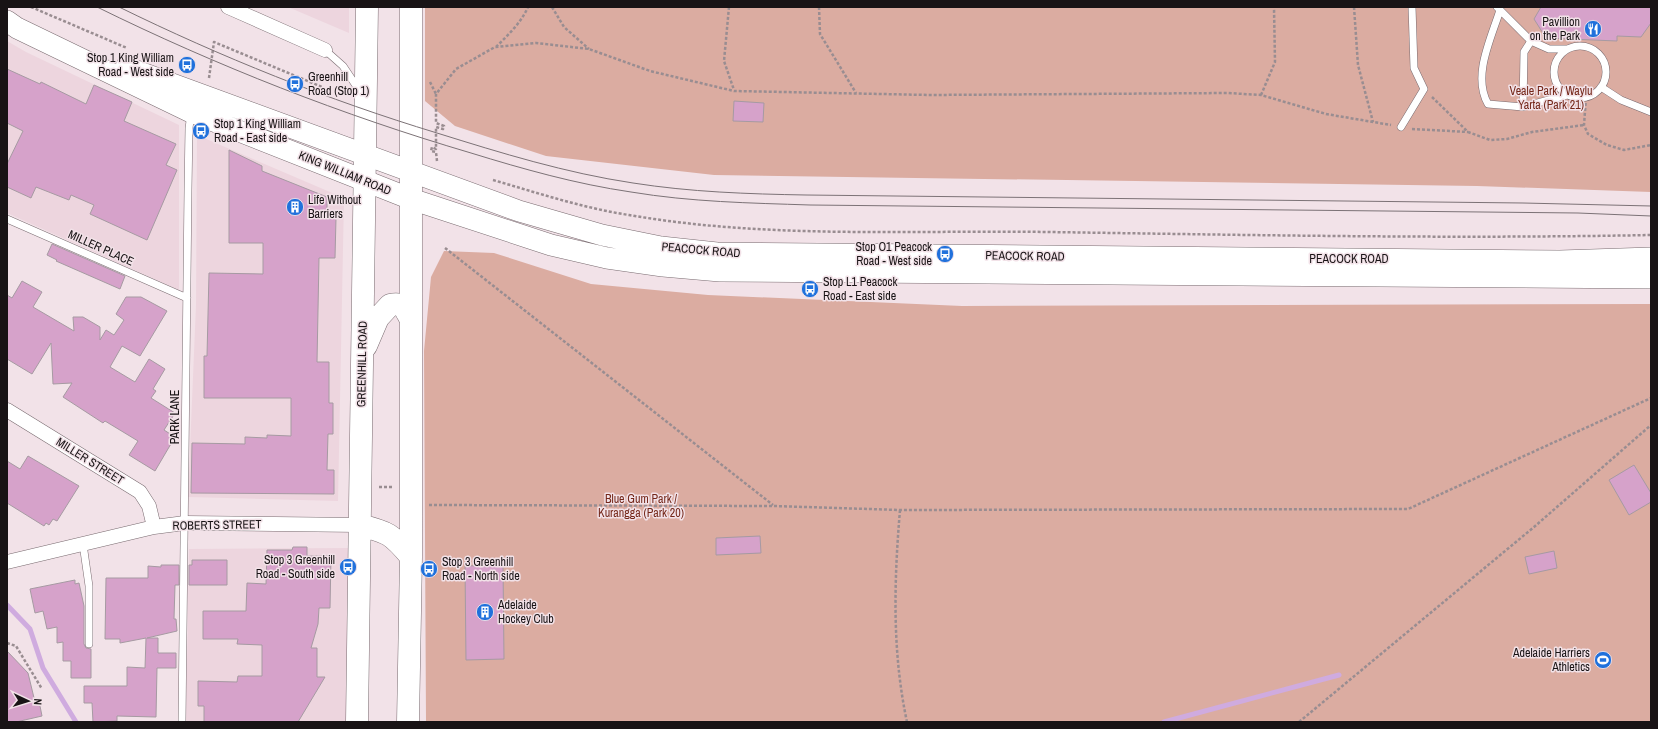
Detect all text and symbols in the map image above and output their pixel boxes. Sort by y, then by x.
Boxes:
place label: Pavillion on the Park [1530,14,1580,44]
restaurant icon: Pavillion on the Park [1583,19,1603,39]
place label: Stop 1 King William Road - West side [87,50,174,80]
bus stop icon: Stop 1 King William Road - West side [177,55,197,75]
place label: Greenhill Road (Stop 1) [308,69,369,99]
bus stop icon: Greenhill Road (Stop 1) [285,74,305,94]
park label: Veale Park / Waylu Yarta (Park 21) [1510,83,1592,113]
place label: Stop 1 King William Road - East side [214,116,301,146]
bus stop icon: Stop 1 King William Road - East side [191,121,211,141]
street label: KING WILLIAM ROAD [296,147,394,199]
place label: Life Without Barriers [308,192,361,222]
building icon: Life Without Barriers [285,197,305,217]
street label: MILLER PLACE [66,226,136,270]
street label: PEACOCK ROAD [661,239,741,261]
place label: Stop O1 Peacock Road - West side [855,239,932,269]
bus stop icon: Stop O1 Peacock Road - West side [935,244,955,264]
street label: PEACOCK ROAD [985,247,1065,265]
street label: PEACOCK ROAD [1309,251,1389,267]
place label: Stop L1 Peacock Road - East side [823,274,897,304]
bus stop icon: Stop L1 Peacock Road - East side [800,279,820,299]
street label: GREENHILL ROAD [353,321,371,407]
street label: PARK LANE [167,390,183,444]
street label: MILLER STREET [53,434,127,488]
park label: Blue Gum Park / Kurangga (Park 20) [598,491,684,521]
street label: ROBERTS STREET [172,516,262,534]
place label: Stop 3 Greenhill Road - South side [256,552,335,582]
place label: Stop 3 Greenhill Road - North side [442,554,520,584]
bus stop icon: Stop 3 Greenhill Road - South side [338,557,358,577]
bus stop icon: Stop 3 Greenhill Road - North side [419,559,439,579]
place label: Adelaide Hockey Club [497,597,554,627]
building icon: Adelaide Hockey Club [475,602,495,622]
place label: Adelaide Harriers Athletics [1512,645,1590,675]
sports icon: Adelaide Harriers Athletics [1593,650,1613,670]
north arrow [8,681,48,721]
text: N [31,698,45,705]

